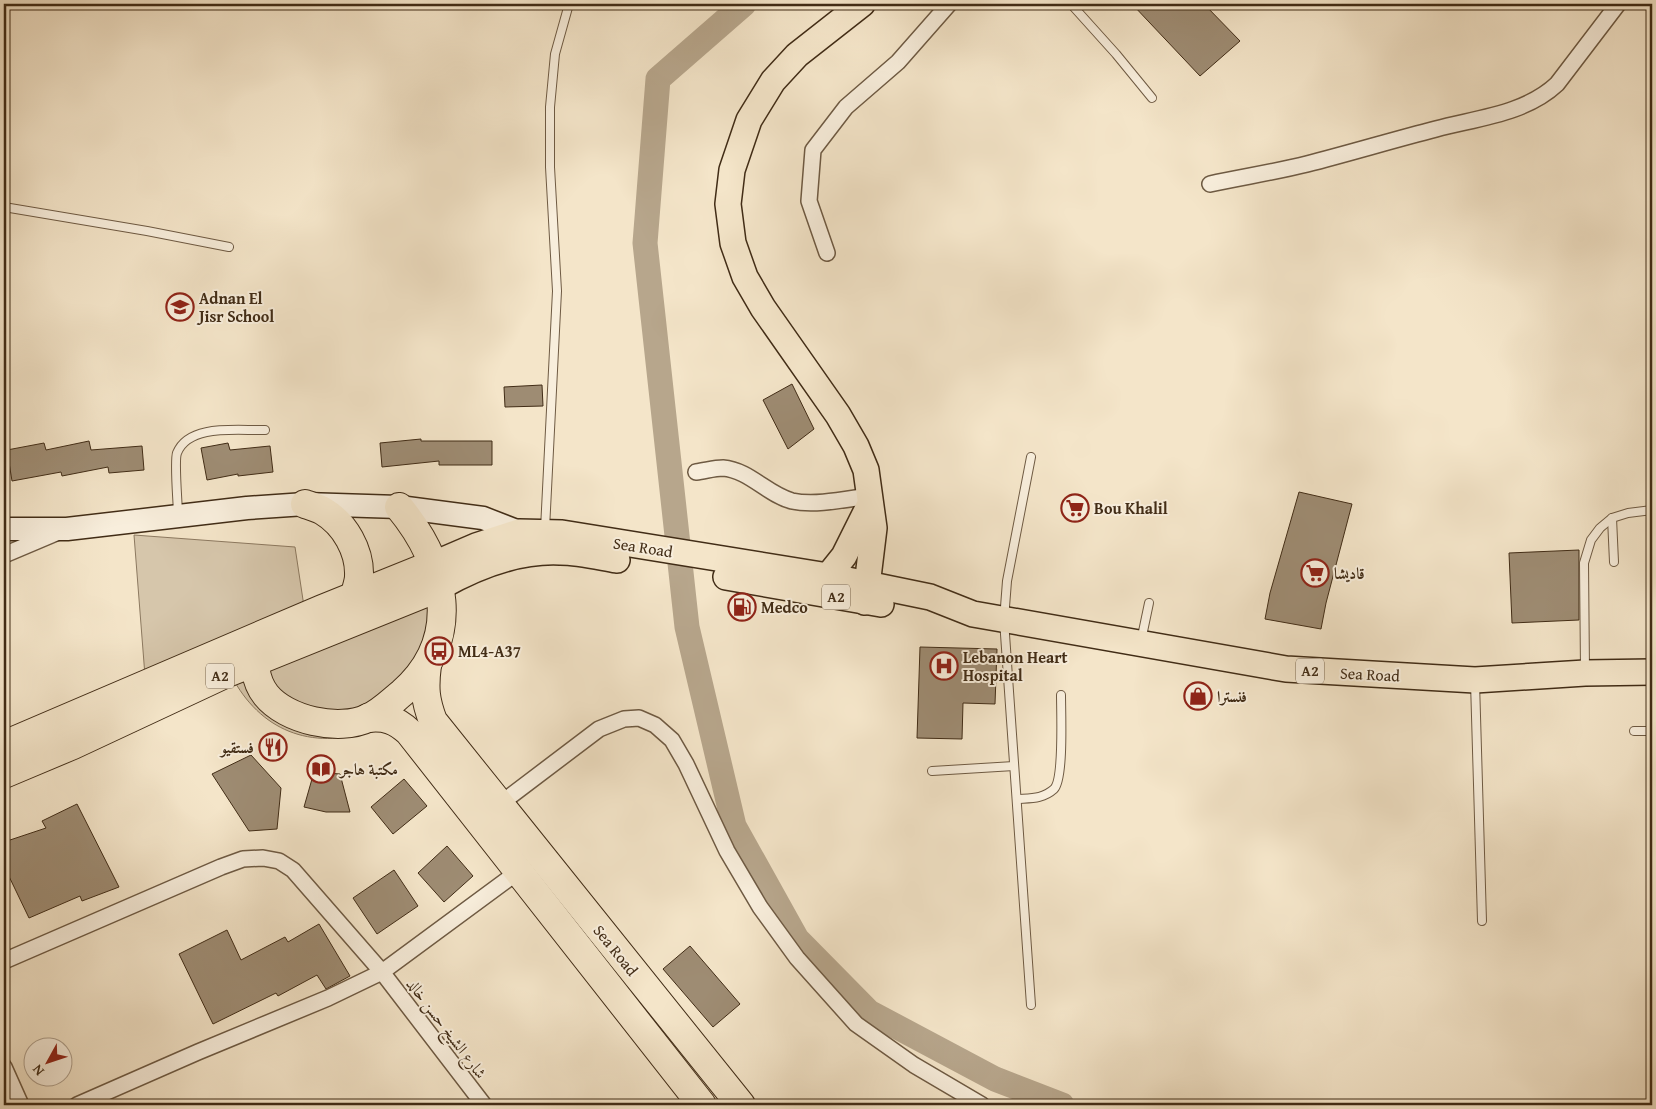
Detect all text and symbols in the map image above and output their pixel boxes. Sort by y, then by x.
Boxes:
place label: Adnan El Jisr School [196,286,274,328]
school or university icon: Adnan El Jisr School [165,292,195,322]
supermarket icon: Bou Khalil [1060,493,1090,523]
place label: Bou Khalil [1094,496,1168,520]
street label: Sea Road [612,530,675,564]
supermarket icon: قاديشا [1300,558,1330,588]
place label: قاديشا [1334,561,1365,585]
road number: A2 [822,584,850,610]
fuel station icon: Medco [727,592,757,622]
place label: Medco [761,595,808,619]
bus stop icon: ML4-A37 [424,636,454,666]
place label: ML4-A37 [458,639,521,663]
place label: Lebanon Heart Hospital [963,645,1068,687]
hospital icon: Lebanon Heart Hospital [929,651,959,681]
road number: A2 [1296,658,1324,684]
street label: Sea Road [1339,660,1401,688]
road number: A2 [206,664,234,688]
shop icon: فنسترا [1183,681,1213,711]
place label: فنسترا [1217,684,1247,708]
restaurant icon: فستقيو [258,732,288,762]
place label: فستقيو [219,735,254,759]
library icon: مكتبة هاجر [306,754,336,784]
place label: مكتبة هاجر [338,757,398,781]
street label: Sea Road [588,919,644,981]
street label: شارع الشيخ حسن خالد [399,973,493,1085]
north arrow [22,1036,72,1086]
text: N [27,1060,49,1080]

